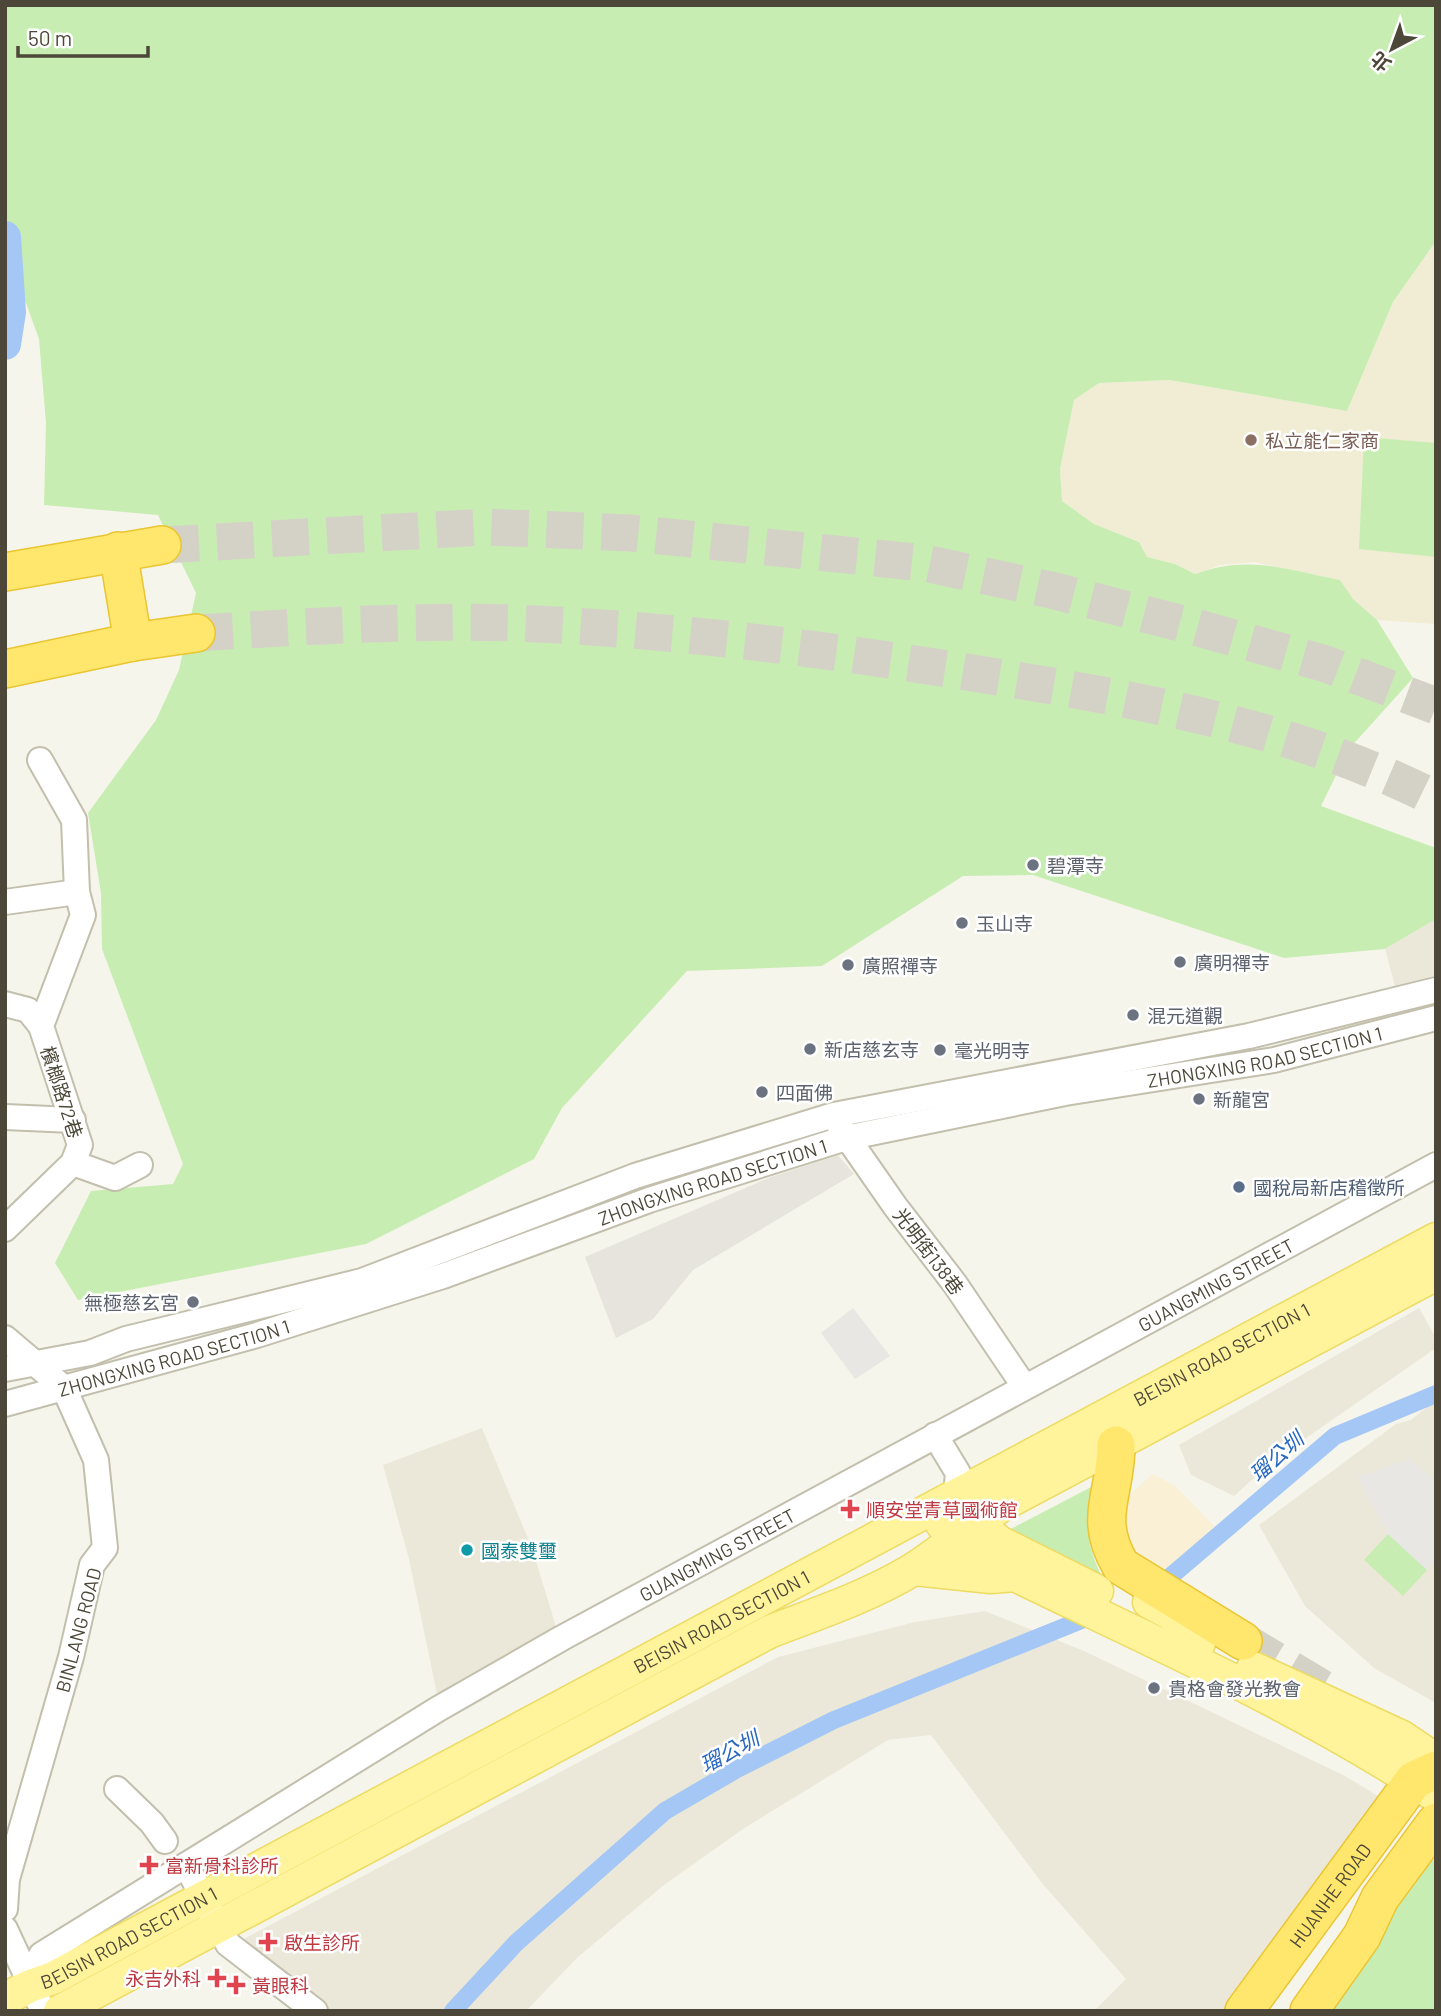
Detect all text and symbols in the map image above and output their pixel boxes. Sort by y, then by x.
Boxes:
scale bar [18,14,147,58]
north arrow [1357,14,1427,84]
text: 50 m [28,25,72,50]
text: 北 [1366,47,1395,77]
place label: 私立能仁家商 [1265,429,1379,452]
marker: 私立能仁家商 [1243,432,1259,448]
place label: 碧潭寺 [1047,854,1104,877]
marker: 碧潭寺 [1025,857,1041,873]
place label: 玉山寺 [976,912,1033,935]
marker: 玉山寺 [954,915,970,931]
place label: 廣明禪寺 [1194,951,1270,974]
place label: 廣照禪寺 [862,954,938,977]
marker: 廣明禪寺 [1172,954,1188,970]
marker: 廣照禪寺 [840,957,856,973]
place label: 混元道觀 [1147,1004,1223,1027]
marker: 混元道觀 [1125,1007,1141,1023]
street label: ZHONGXING ROAD SECTION 1 [1146,1021,1384,1091]
place label: 新店慈玄寺 [824,1038,919,1061]
place label: 毫光明寺 [954,1039,1030,1062]
marker: 新店慈玄寺 [802,1041,818,1057]
marker: 毫光明寺 [932,1042,948,1058]
street label: 檳榔路72巷 [36,1043,88,1141]
place label: 四面佛 [776,1081,833,1104]
marker: 四面佛 [754,1084,770,1100]
place label: 新龍宮 [1213,1088,1270,1111]
marker: 新龍宮 [1191,1091,1207,1107]
street label: ZHONGXING ROAD SECTION 1 [595,1133,829,1229]
place label: 國稅局新店稽徵所 [1253,1176,1405,1199]
marker: 國稅局新店稽徵所 [1231,1179,1247,1195]
street label: 光明街138巷 [889,1203,969,1299]
street label: GUANGMING STREET [1134,1233,1297,1336]
place label: 無極慈玄宮 [84,1291,179,1314]
marker: 無極慈玄宮 [185,1294,201,1310]
street label: BEISIN ROAD SECTION 1 [1129,1297,1313,1410]
street label: ZHONGXING ROAD SECTION 1 [55,1314,292,1400]
water label: 瑠公圳 [1244,1424,1310,1486]
place label: 順安堂青草國術館 [866,1498,1018,1521]
marker: 順安堂青草國術館 [840,1499,860,1519]
street label: GUANGMING STREET [635,1503,799,1606]
place label: 國泰雙璽 [481,1539,557,1562]
marker: 國泰雙璽 [459,1542,475,1558]
street label: BINLANG ROAD [50,1565,106,1695]
street label: BEISIN ROAD SECTION 1 [629,1565,813,1677]
place label: 貴格會發光教會 [1168,1677,1301,1700]
marker: 貴格會發光教會 [1146,1680,1162,1696]
water label: 瑠公圳 [695,1724,765,1777]
street label: HUANHE ROAD [1283,1838,1375,1952]
place label: 富新骨科診所 [165,1854,279,1877]
marker: 富新骨科診所 [139,1855,159,1875]
street label: BEISIN ROAD SECTION 1 [37,1881,220,1993]
place label: 啟生診所 [284,1931,360,1954]
marker: 啟生診所 [258,1932,278,1952]
place label: 永吉外科 [125,1967,201,1990]
marker: 永吉外科 [207,1968,227,1988]
place label: 黃眼科 [252,1974,309,1997]
marker: 黃眼科 [226,1975,246,1995]

